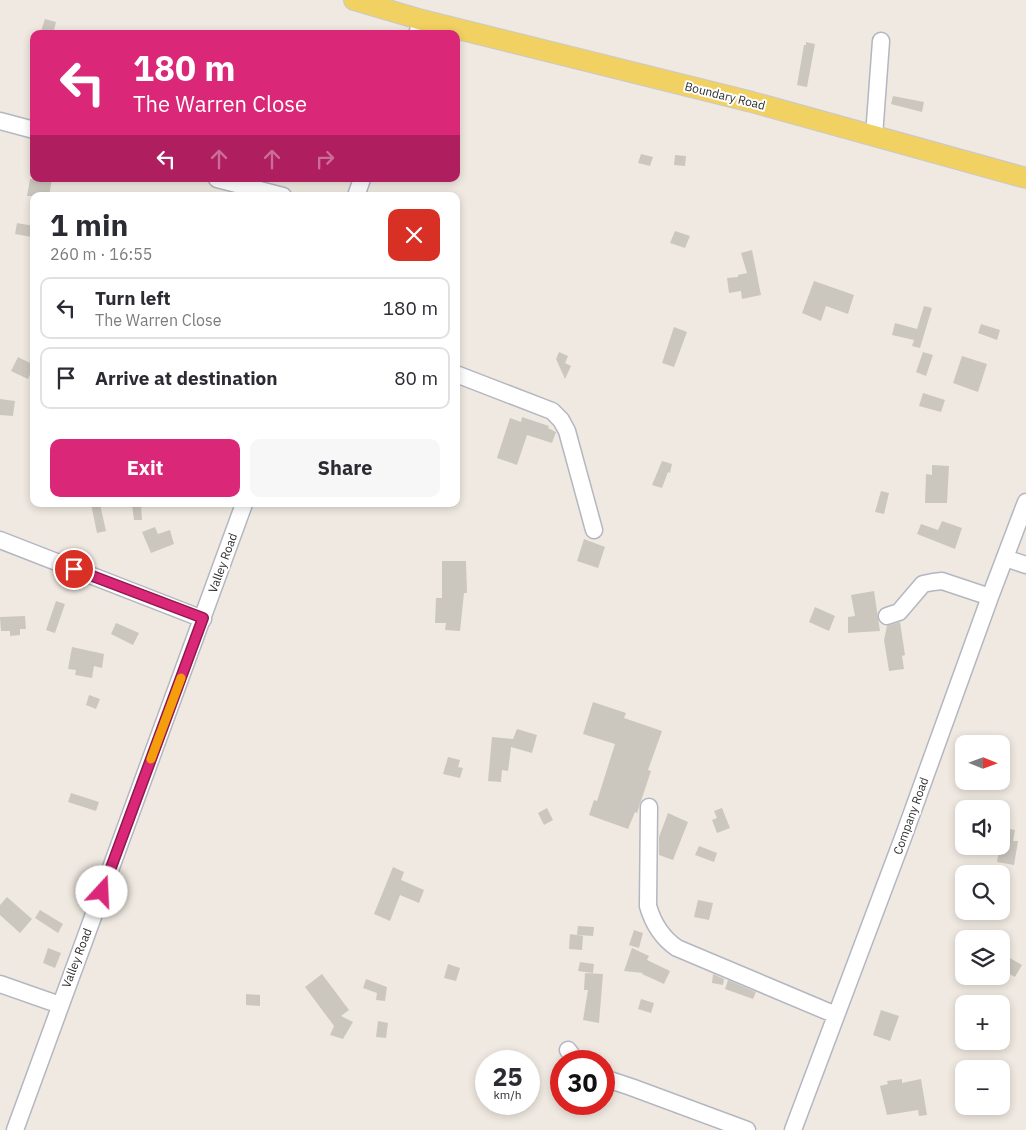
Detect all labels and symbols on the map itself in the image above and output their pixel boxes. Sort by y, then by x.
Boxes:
street label: Boundary Road [683,78,767,113]
street label: Valley Road [205,531,240,595]
pin [53,548,95,590]
north arrow [955,735,1010,790]
street label: Company Road [890,775,931,857]
position arrow [75,865,127,917]
street label: Valley Road [58,926,95,990]
speed limit sign: 30 [550,1050,615,1115]

